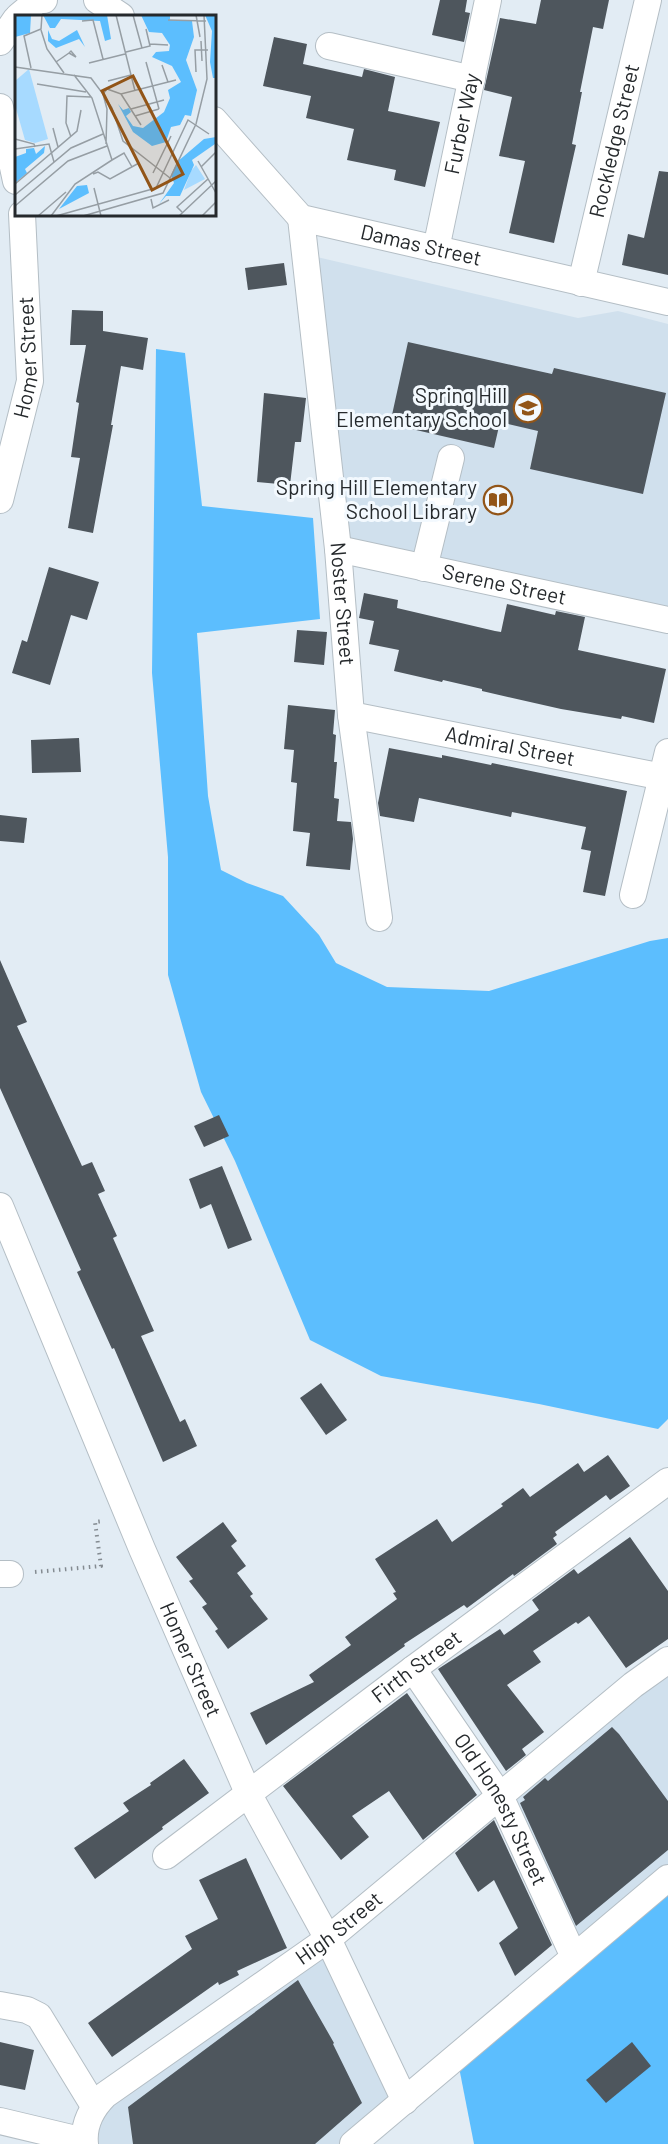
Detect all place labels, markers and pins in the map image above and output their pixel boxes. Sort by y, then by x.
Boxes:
place label: Spring Hill Elementary School [336,382,507,431]
school or university icon: Spring Hill Elementary School [512,392,544,424]
place label: Spring Hill Elementary School Library [276,474,477,523]
library icon: Spring Hill Elementary School Library [482,484,514,516]

